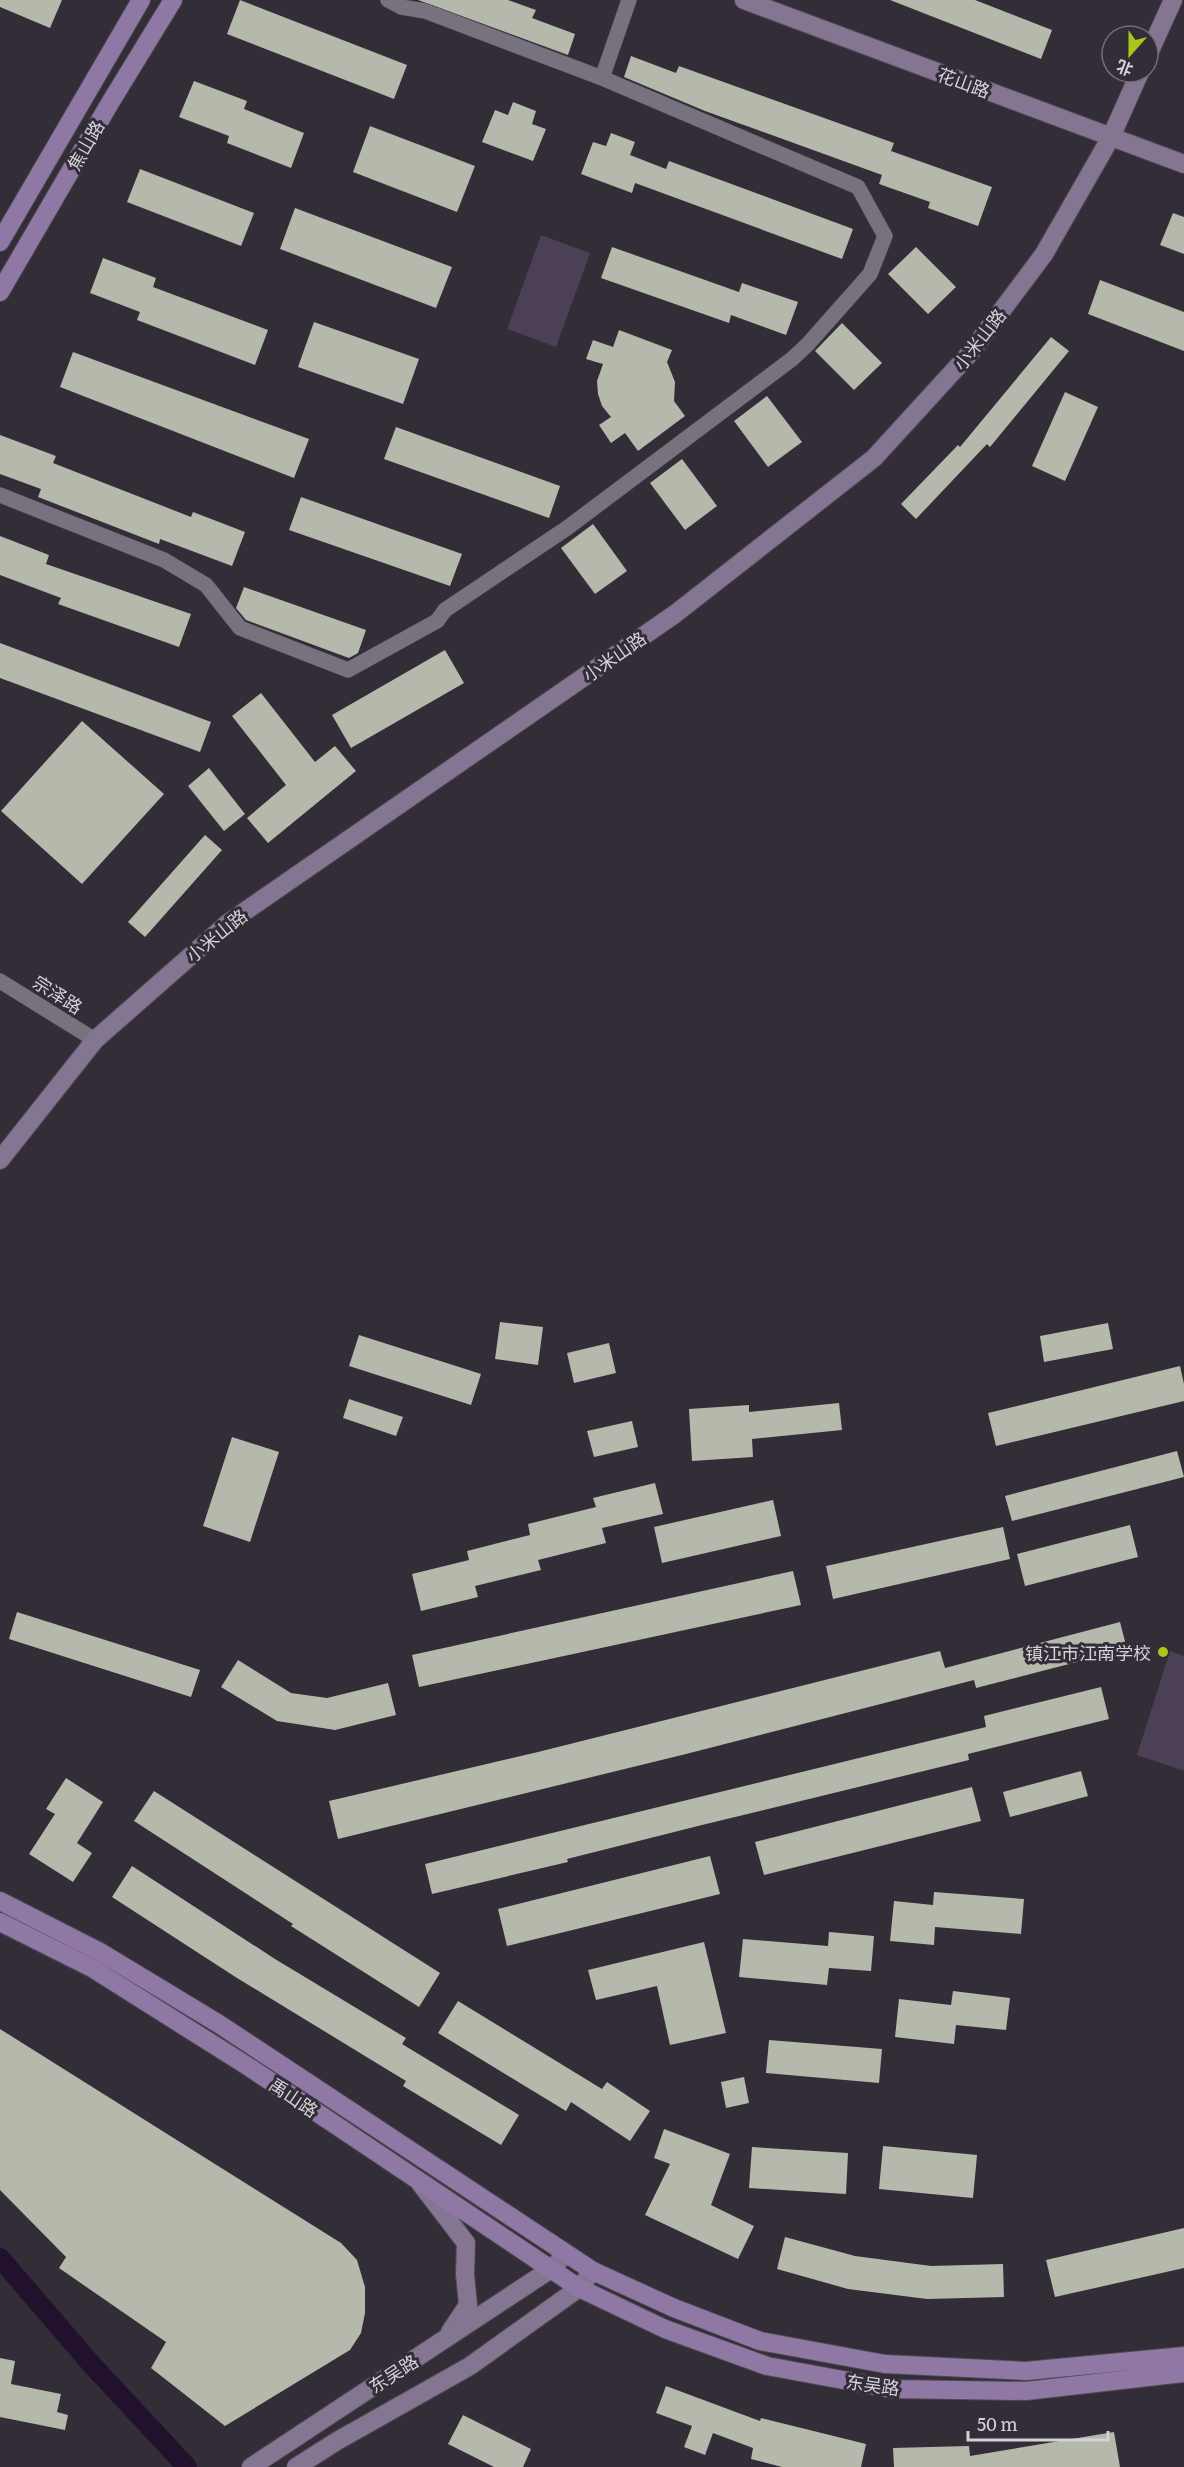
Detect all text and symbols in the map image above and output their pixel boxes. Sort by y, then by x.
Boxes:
north arrow [1100,24,1160,84]
text: 北 [1112,55,1136,83]
street label: 花山路 [934,60,994,104]
street label: 焦山路 [60,115,110,175]
street label: 小米山路 [946,302,1012,376]
street label: 小米山路 [577,624,651,688]
street label: 小米山路 [180,902,252,968]
street label: 宗泽路 [28,968,88,1020]
place label: 镇江市江南学校 [1025,1639,1151,1666]
marker: 镇江市江南学校 [1156,1645,1170,1659]
street label: 禹山路 [264,2071,324,2123]
street label: 东吴路 [363,2347,423,2399]
street label: 东吴路 [844,2367,902,2401]
scale bar [968,2404,1108,2442]
text: 50 m [977,2410,1018,2437]

